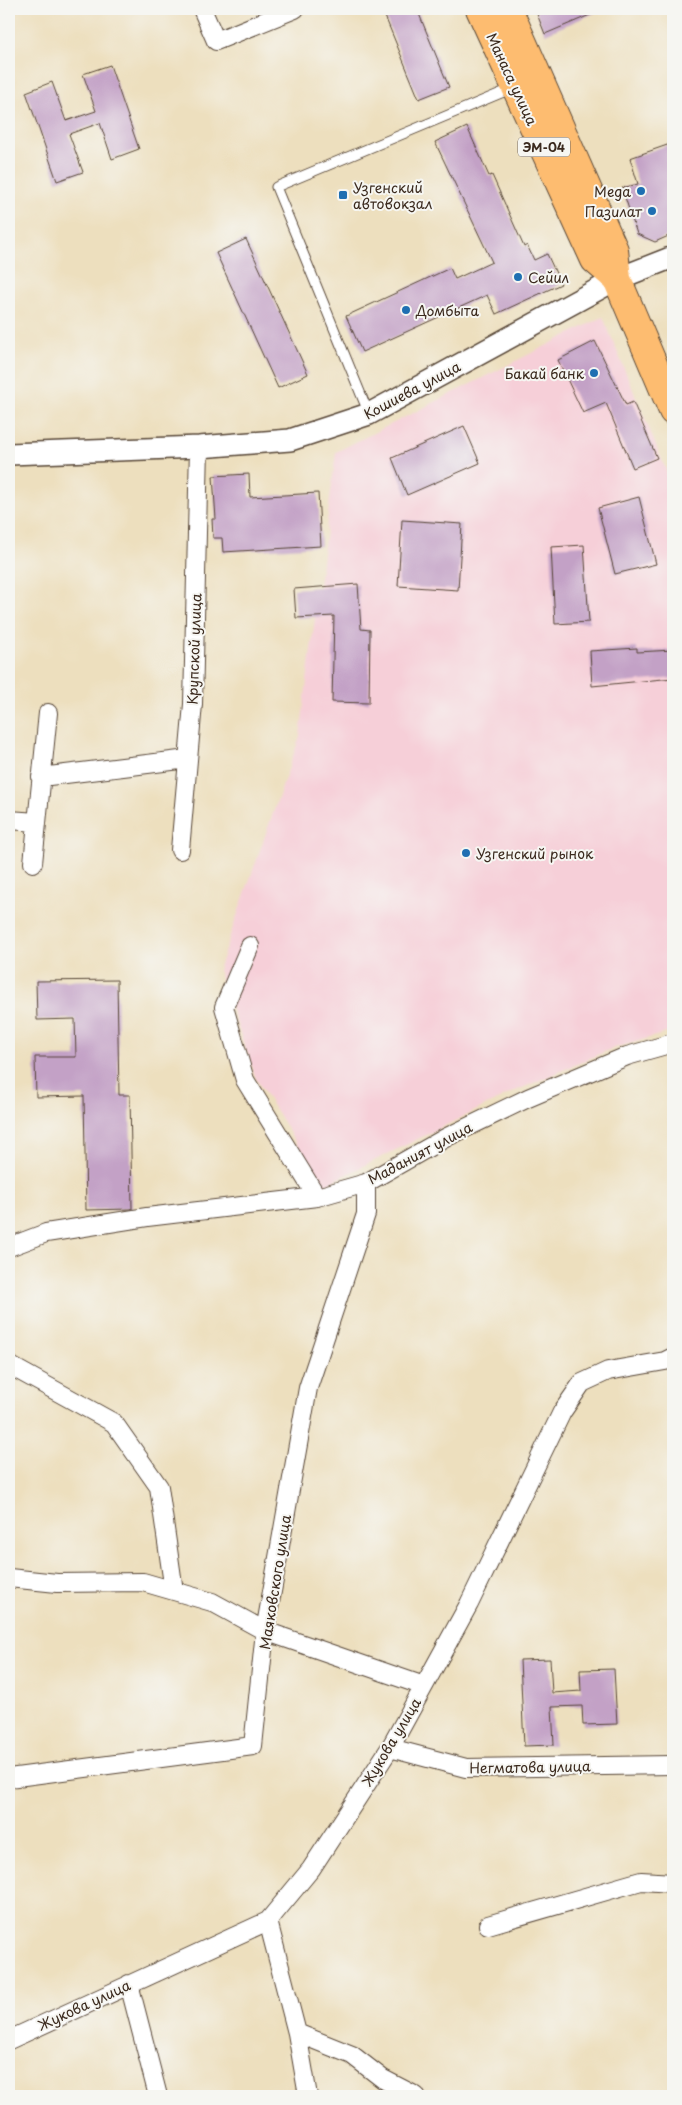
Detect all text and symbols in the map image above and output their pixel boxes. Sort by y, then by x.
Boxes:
street label: Манаса улица [481,29,543,129]
road number: ЭМ-04 [518,138,570,156]
place label: Узгенский автовокзал [353,177,432,214]
place label: Mega [594,181,631,202]
marker: Mega [635,185,647,197]
marker: Узгенский автовокзал [337,189,349,201]
place label: Пазилат [585,201,643,222]
marker: Пазилат [646,205,658,217]
place label: Сейил [528,267,569,288]
marker: Сейил [512,271,524,283]
place label: Домбыта [415,300,479,321]
marker: Домбыта [400,304,412,316]
street label: Кошиева улица [360,356,464,424]
place label: Бакай банк [505,363,585,384]
marker: Бакай банк [588,367,600,379]
street label: Крупской улица [182,593,206,705]
place label: Узгенский рынок [476,843,594,864]
marker: Узгенский рынок [460,847,472,859]
street label: Маданият улица [364,1117,476,1189]
street label: Маяковского улица [254,1513,296,1651]
street label: Жукова улица [356,1693,426,1790]
street label: Негматова улица [469,1755,591,1779]
street label: Жукова улица [34,1974,134,2036]

